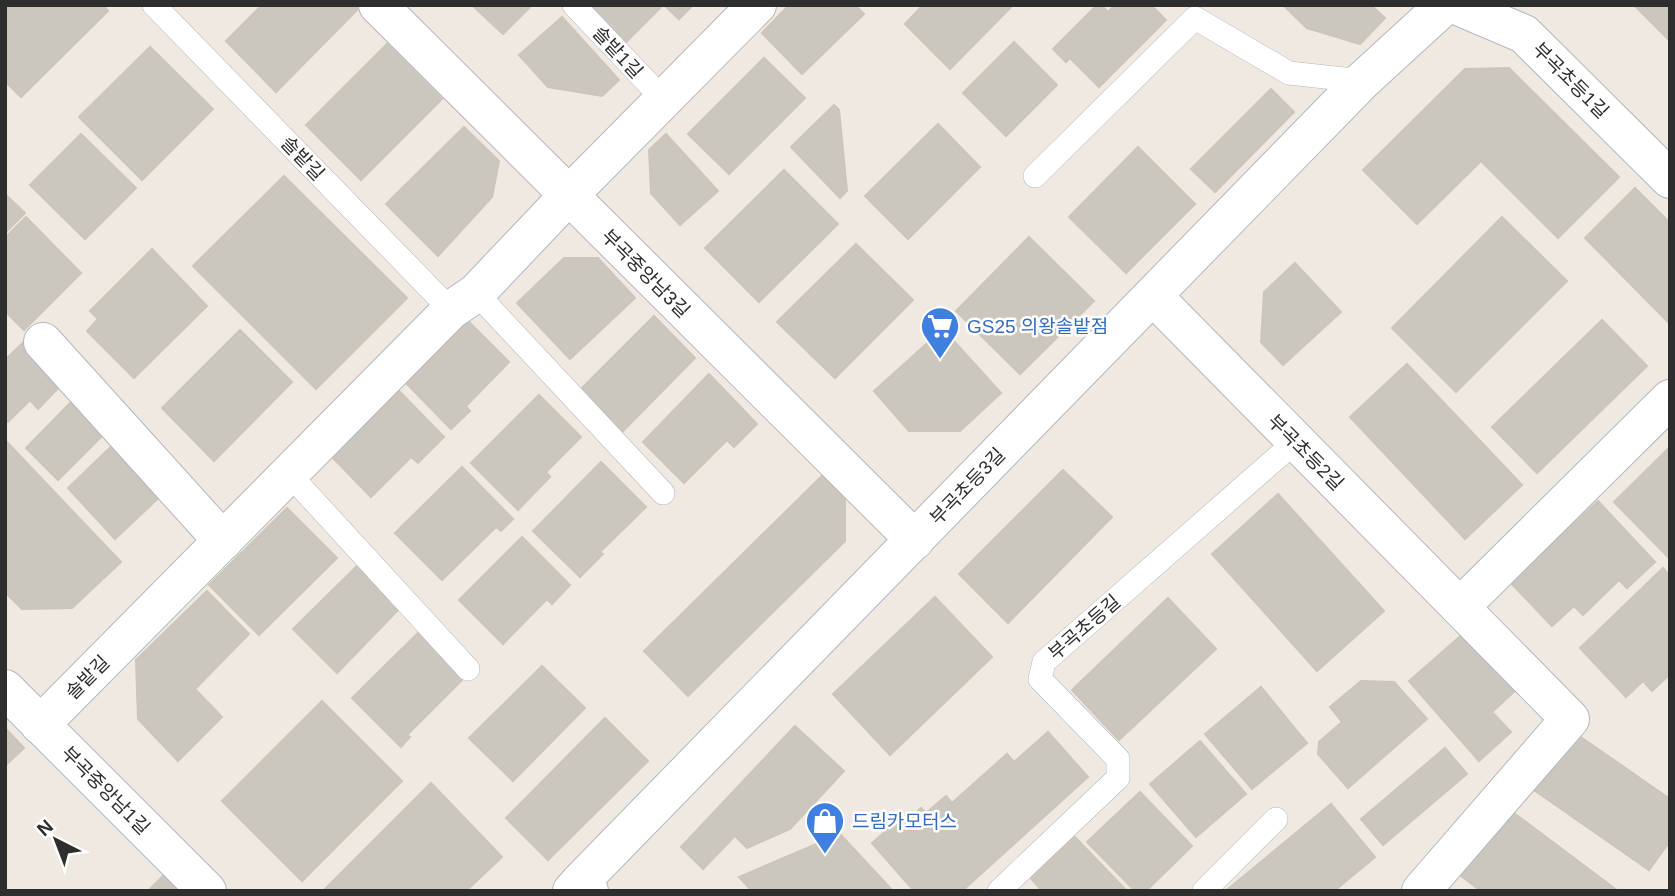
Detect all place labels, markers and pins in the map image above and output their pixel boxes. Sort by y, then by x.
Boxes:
supermarket icon: GS25 의왕솔밭점 [919,305,961,360]
place label: GS25 의왕솔밭점 [967,316,1108,337]
shop icon: 드림카모터스 [804,800,846,855]
place label: 드림카모터스 [852,811,957,832]

